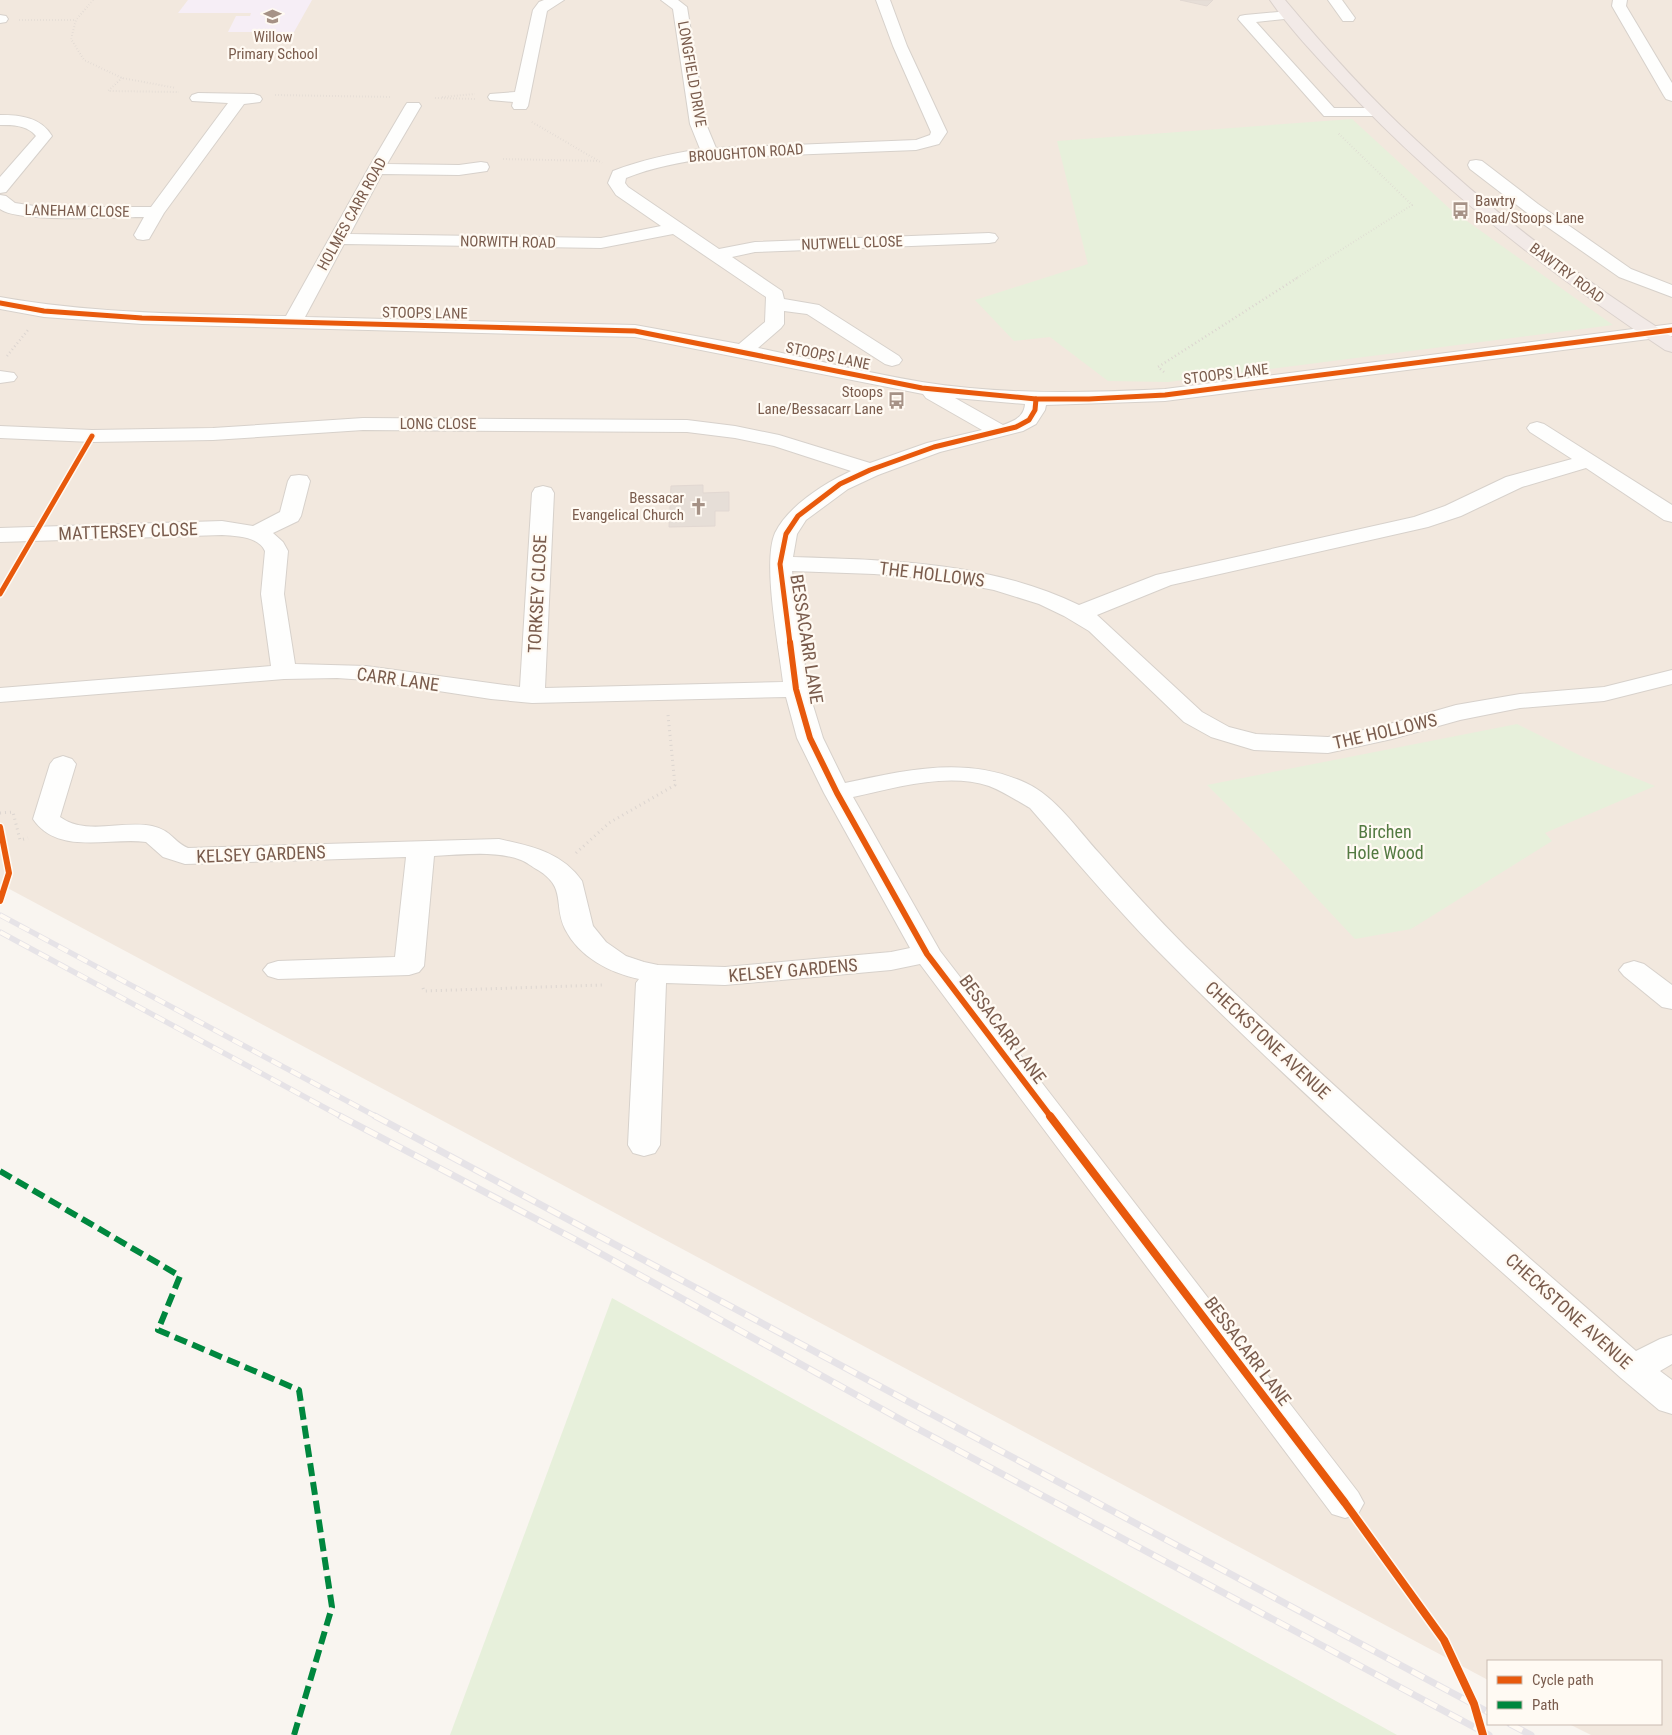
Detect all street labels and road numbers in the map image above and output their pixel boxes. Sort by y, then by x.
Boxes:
street label: LONGFIELD DRIVE [674,19,710,129]
street label: BROUGHTON ROAD [688,140,804,166]
street label: HOLMES CARR ROAD [314,155,390,273]
street label: LANEHAM CLOSE [24,201,130,221]
street label: NORWITH ROAD [460,232,556,252]
street label: NUTWELL CLOSE [801,232,903,254]
street label: BAWTRY ROAD [1526,239,1608,307]
street label: STOOPS LANE [382,303,468,323]
street label: STOOPS LANE [784,338,872,374]
street label: STOOPS LANE [1182,360,1270,388]
street label: LONG CLOSE [400,415,476,433]
street label: MATTERSEY CLOSE [58,518,198,544]
street label: TORKSEY CLOSE [523,534,551,654]
street label: THE HOLLOWS [878,557,986,591]
street label: BESSACARR LANE [786,573,828,705]
street label: CARR LANE [355,663,441,695]
street label: THE HOLLOWS [1331,709,1439,753]
street label: KELSEY GARDENS [196,841,326,867]
street label: KELSEY GARDENS [728,954,858,986]
street label: BESSACARR LANE [955,970,1051,1088]
street label: CHECKSTONE AVENUE [1201,977,1335,1103]
street label: CHECKSTONE AVENUE [1502,1249,1637,1373]
street label: BESSACARR LANE [1200,1292,1296,1410]

